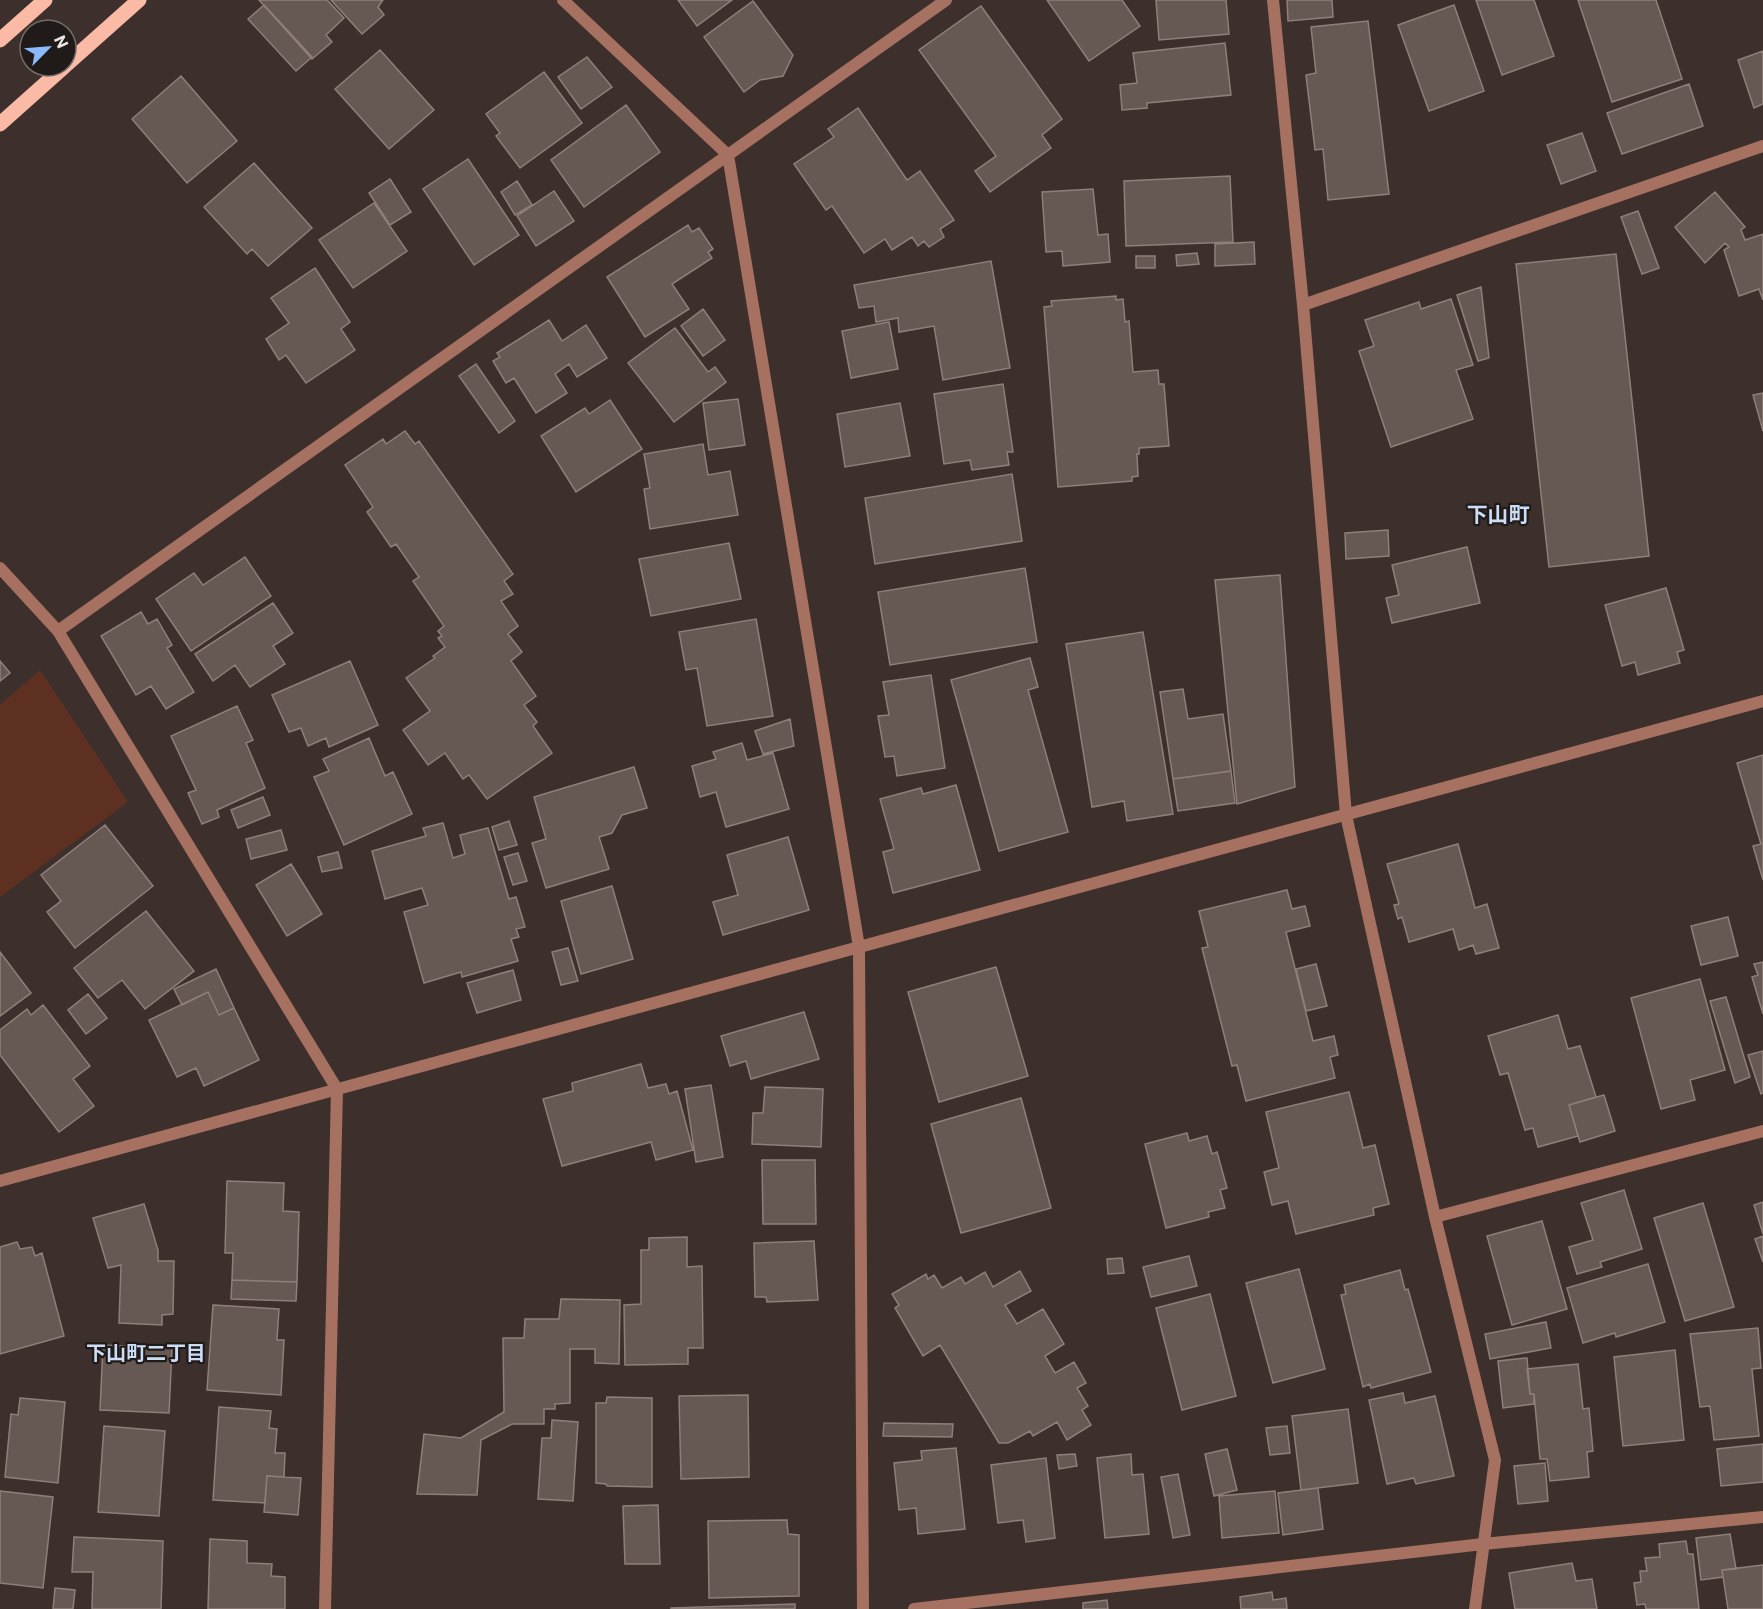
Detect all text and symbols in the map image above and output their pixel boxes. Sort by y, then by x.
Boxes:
north arrow [18,18,78,78]
text: N [51,32,73,51]
district label: 下山町 [1467,501,1530,526]
district label: 下山町二丁目 [86,1340,206,1364]

